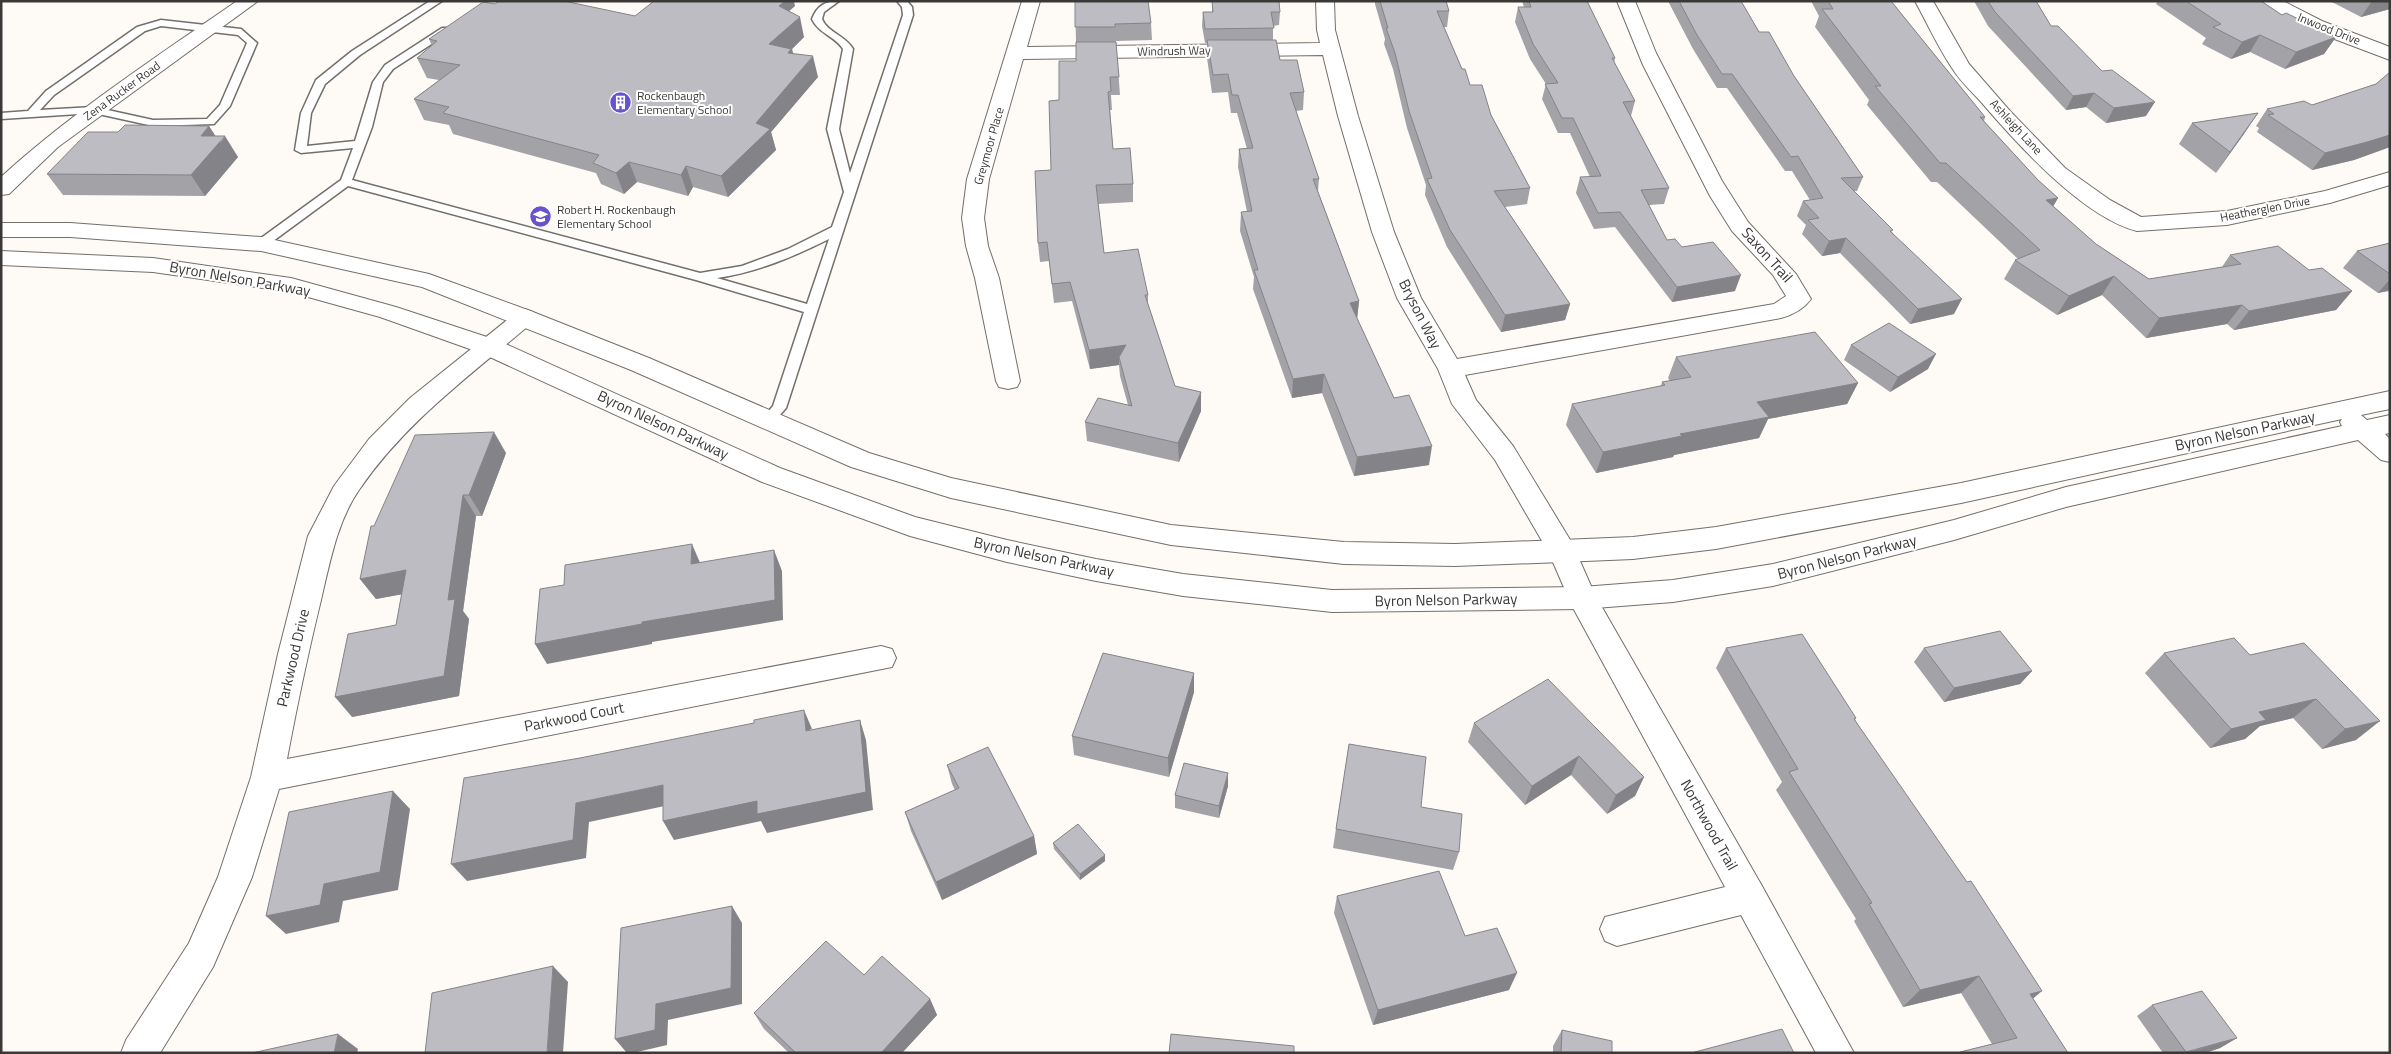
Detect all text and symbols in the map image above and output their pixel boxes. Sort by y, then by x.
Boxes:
street label: Inwood Drive [2295,7,2363,50]
street label: Windrush Way [1137,40,1211,61]
street label: Zena Rucker Road [79,56,164,125]
place label: Rockenbaugh Elementary School [637,86,731,119]
building icon: Rockenbaugh Elementary School [609,91,633,115]
street label: Ashleigh Lane [1985,95,2047,159]
street label: Greymoor Place [968,105,1009,187]
street label: Heatherglen Drive [2218,190,2311,227]
place label: Robert H. Rockenbaugh Elementary School [557,200,676,233]
school or university icon: Robert H. Rockenbaugh Elementary School [529,205,553,229]
street label: Saxon Trail [1736,222,1799,287]
street label: Byron Nelson Parkway [168,255,312,302]
street label: Bryson Way [1393,275,1448,353]
street label: Byron Nelson Parkway [594,384,733,465]
street label: Byron Nelson Parkway [2173,404,2317,457]
street label: Byron Nelson Parkway [1775,528,1919,585]
street label: Byron Nelson Parkway [972,530,1116,583]
street label: Byron Nelson Parkway [1374,587,1518,612]
street label: Parkwood Drive [270,607,315,709]
street label: Parkwood Court [522,695,627,737]
street label: Northwood Trail [1675,775,1744,874]

